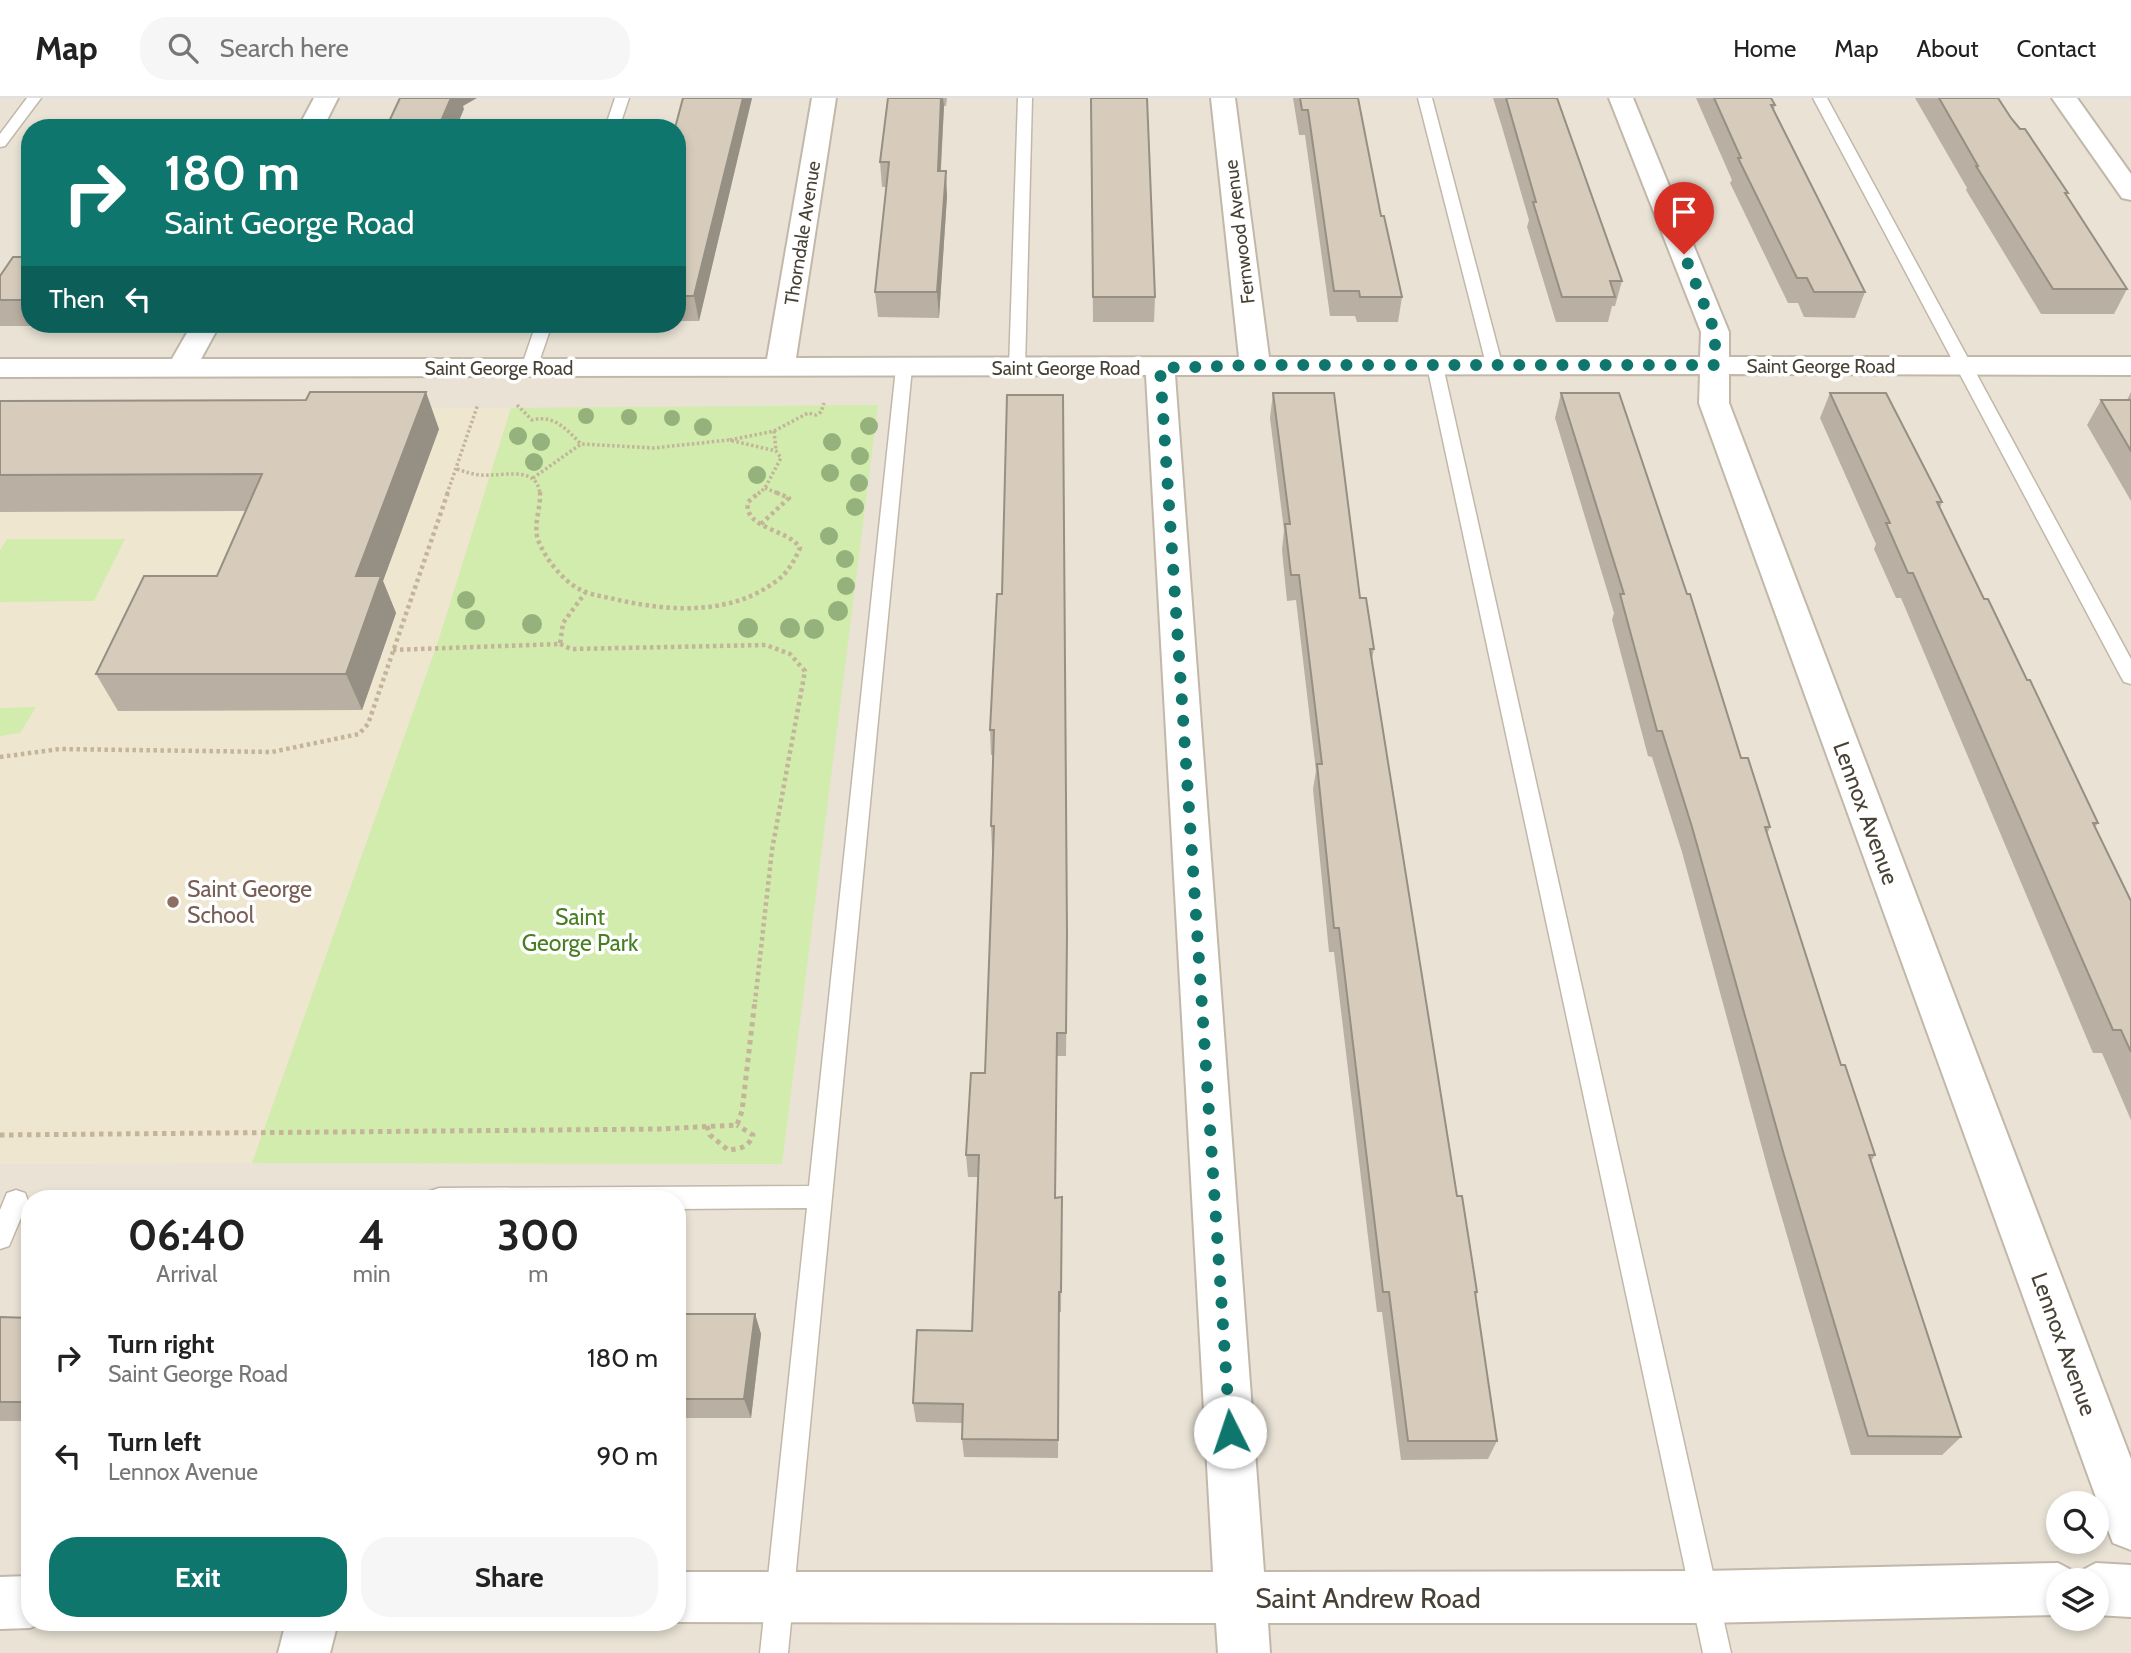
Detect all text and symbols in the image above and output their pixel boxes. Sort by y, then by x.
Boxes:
search box [140,17,630,80]
text: Map [35,28,98,68]
icon: search [164,29,202,67]
text: Search here [220,32,349,64]
text: Home [1733,34,1796,63]
text: Map [1834,34,1879,63]
text: About [1917,34,1979,63]
text: Contact [2017,34,2096,63]
text: 180 m [164,143,300,202]
icon: right [49,147,140,238]
street label: Fernwood Avenue [1219,158,1260,305]
street label: Thorndale Avenue [780,159,825,307]
pin [1654,182,1714,254]
icon: arrive [1665,193,1703,231]
text: Saint George Road [164,203,415,242]
icon: left [119,280,157,318]
text: Then [49,283,105,315]
street label: Saint George Road [1747,355,1895,378]
street label: Saint George Road [425,357,573,380]
street label: Saint George Road [992,357,1140,380]
street label: Lennox Avenue [1827,738,1905,888]
place label: Saint George School [187,875,312,929]
marker: Saint George School [165,894,181,910]
park label: Saint George Park [522,903,639,957]
text: 06:40 [128,1209,246,1261]
text: 4 [359,1209,385,1261]
text: 300 [497,1209,579,1261]
text: Arrival [156,1260,217,1288]
text: min [353,1260,391,1288]
text: m [528,1260,548,1288]
street label: Lennox Avenue [2025,1269,2103,1419]
text: Turn right [108,1328,214,1360]
icon: right [49,1339,87,1377]
text: 180 m [587,1342,658,1374]
text: Saint George Road [108,1360,288,1388]
position arrow [1193,1395,1267,1469]
text: Turn left [108,1426,201,1458]
icon: left [49,1437,87,1475]
text: 90 m [596,1440,658,1472]
text: Lennox Avenue [108,1458,258,1486]
map controls [2046,1491,2109,1631]
button: search [2046,1491,2109,1554]
button: Exit [49,1537,347,1617]
button: Share [361,1537,658,1617]
button: layers [2046,1568,2109,1631]
street label: Saint Andrew Road [1255,1581,1481,1615]

